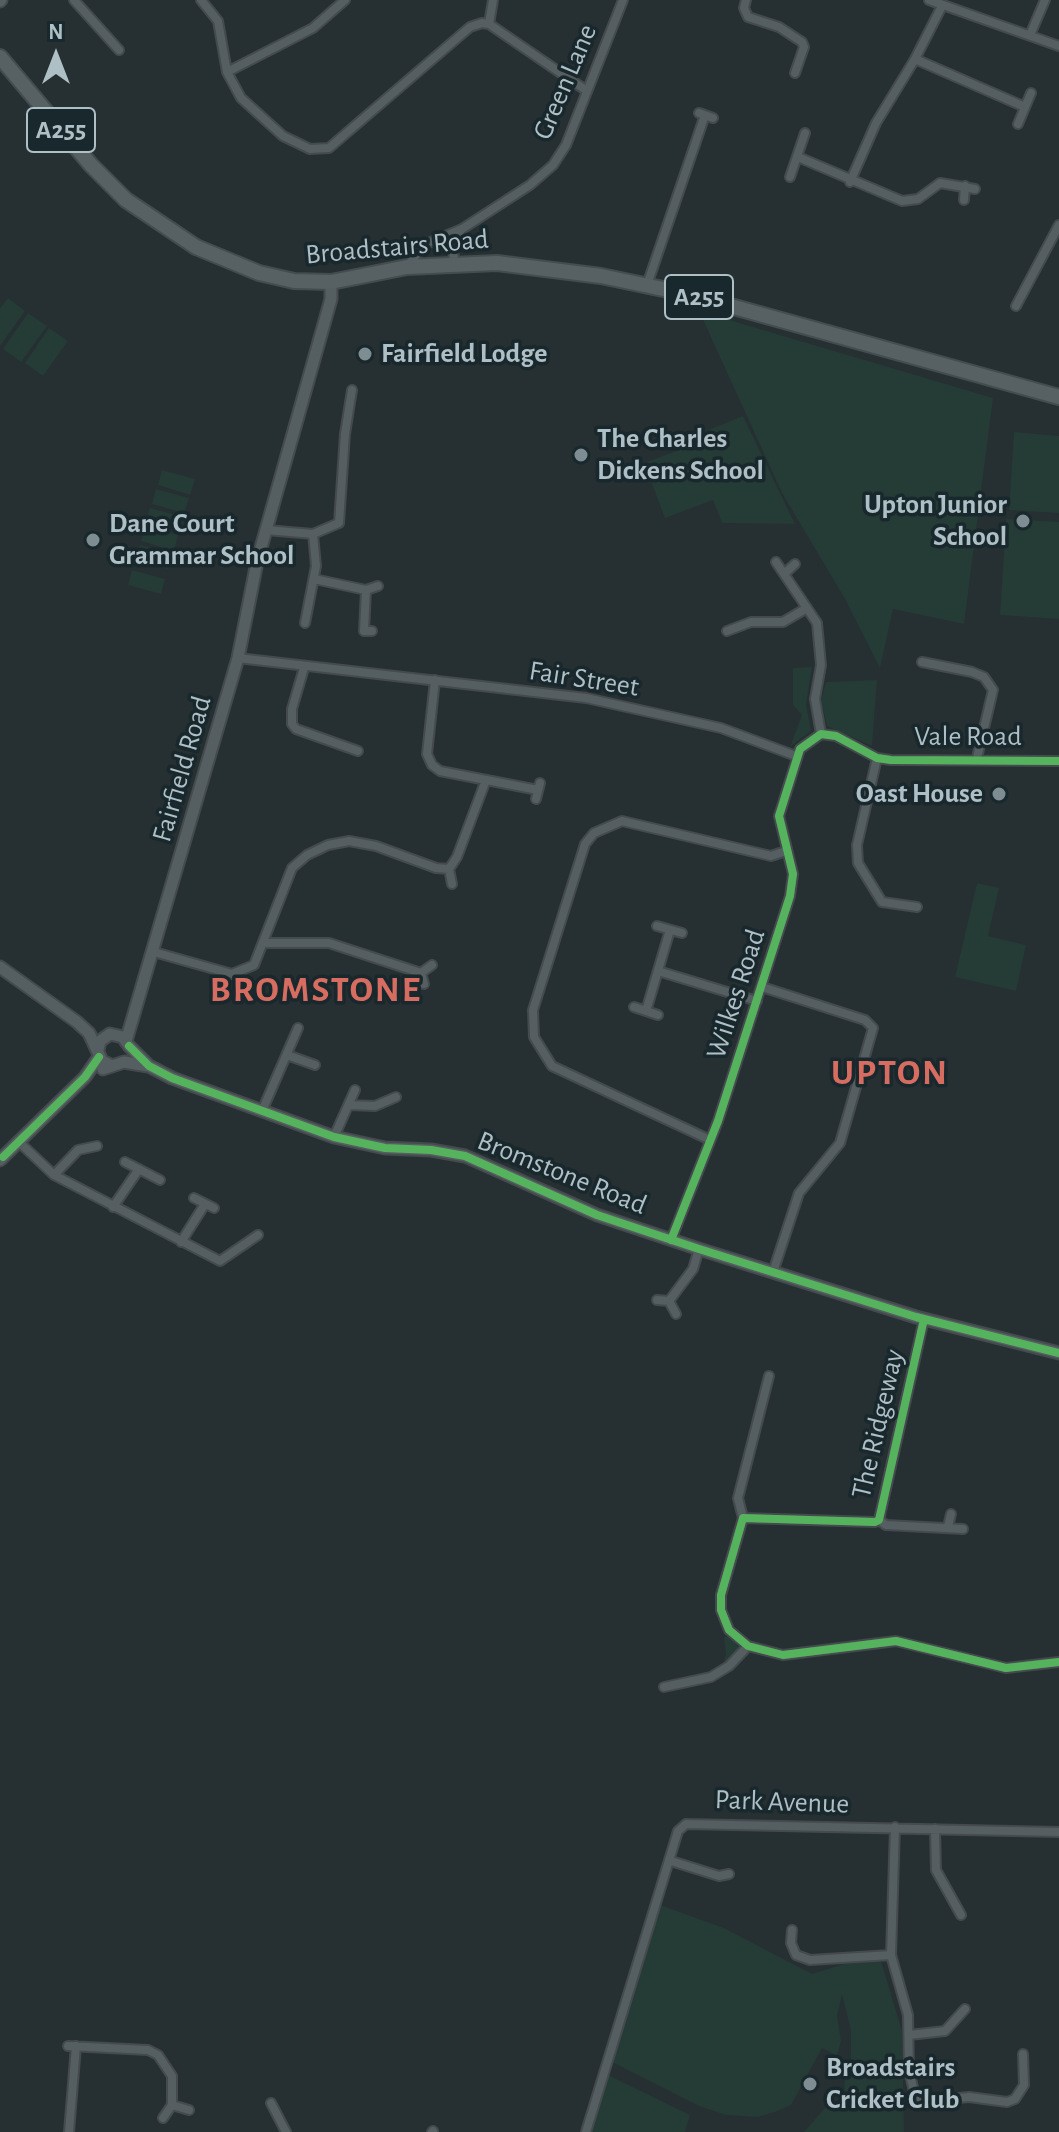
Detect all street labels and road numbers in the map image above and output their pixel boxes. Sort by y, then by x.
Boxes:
street label: Green Lane [526,19,604,145]
road number: A255 [27,108,95,152]
street label: Broadstairs Road [304,222,490,272]
road number: A255 [665,275,733,319]
street label: Fair Street [527,654,641,704]
street label: Fairfield Road [145,692,219,846]
street label: Vale Road [914,720,1022,754]
street label: Wilkes Road [699,925,773,1063]
street label: Bromstone Road [472,1124,652,1222]
street label: The Ridgeway [845,1346,911,1502]
street label: Park Avenue [714,1783,850,1821]

